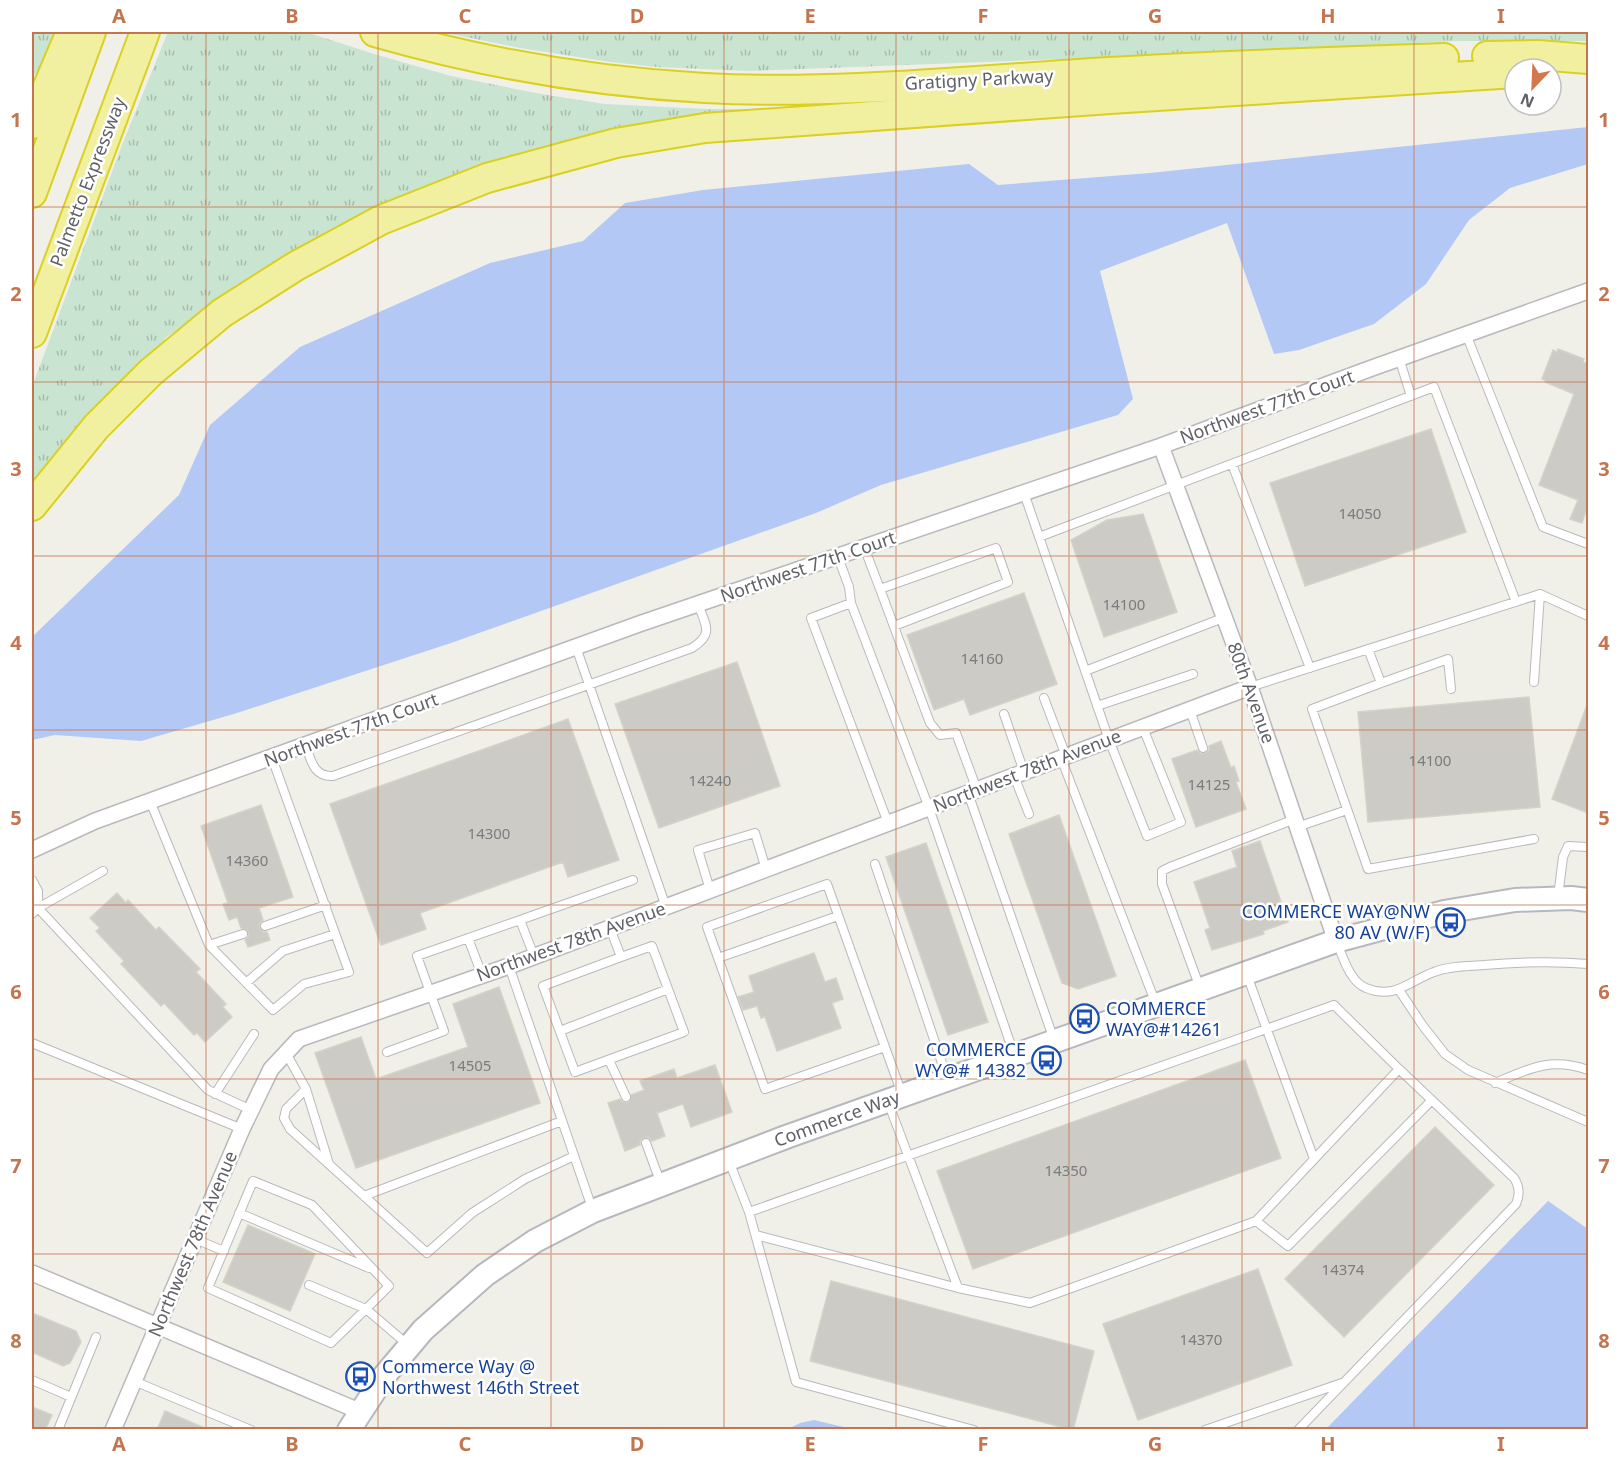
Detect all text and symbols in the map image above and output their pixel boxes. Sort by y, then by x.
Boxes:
text: A [112,2,126,29]
text: B [285,2,299,29]
text: C [459,2,472,29]
text: D [630,2,644,29]
text: E [804,2,816,29]
text: F [978,2,988,29]
text: G [1148,2,1162,29]
text: H [1320,2,1336,29]
text: I [1497,2,1505,29]
north arrow [1503,57,1563,117]
street label: Gratigny Parkway [904,63,1055,95]
text: N [1517,88,1537,113]
street label: Palmetto Expressway [44,93,131,270]
text: 1 [10,106,22,133]
text: 1 [1598,106,1610,133]
text: 2 [10,280,22,307]
text: 2 [1598,280,1610,307]
street label: Northwest 77th Court [1176,363,1358,449]
text: 3 [10,455,22,482]
text: 3 [1598,455,1610,482]
house number: 14050 [1339,503,1381,523]
street label: Northwest 77th Court [717,525,899,607]
house number: 14100 [1103,594,1145,614]
text: 4 [10,629,22,656]
text: 4 [1598,629,1610,656]
street label: 80th Avenue [1223,639,1281,747]
house number: 14160 [961,648,1003,668]
street label: Northwest 77th Court [260,686,442,772]
street label: Northwest 78th Avenue [929,723,1124,817]
house number: 14100 [1409,750,1451,770]
house number: 14240 [689,770,731,790]
house number: 14125 [1188,774,1230,794]
text: 5 [10,804,22,831]
text: 5 [1598,804,1610,831]
house number: 14300 [468,823,510,843]
house number: 14360 [226,850,268,870]
street label: Northwest 78th Avenue [473,896,669,987]
place label: COMMERCE WAY@NW 80 AV (W/F) [1242,899,1430,944]
bus stop icon: COMMERCE WAY@NW 80 AV (W/F) [1435,906,1467,938]
text: 6 [10,978,22,1005]
text: 6 [1598,978,1610,1005]
place label: COMMERCE WAY@#14261 [1106,996,1222,1041]
bus stop icon: COMMERCE WAY@#14261 [1069,1003,1101,1035]
place label: COMMERCE WY@# 14382 [915,1037,1026,1082]
bus stop icon: COMMERCE WY@# 14382 [1031,1044,1063,1076]
house number: 14505 [449,1055,491,1075]
street label: Commerce Way [770,1084,904,1152]
street label: Northwest 78th Avenue [142,1147,242,1340]
text: 7 [10,1152,22,1179]
text: 7 [1598,1152,1610,1179]
house number: 14350 [1045,1160,1087,1180]
house number: 14374 [1322,1259,1365,1279]
text: 8 [10,1327,22,1354]
text: 8 [1598,1327,1610,1354]
house number: 14370 [1180,1329,1222,1349]
place label: Commerce Way @ Northwest 146th Street [382,1354,580,1399]
bus stop icon: Commerce Way @ Northwest 146th Street [345,1361,377,1393]
text: A [112,1430,126,1457]
text: B [285,1430,299,1457]
text: C [459,1430,472,1457]
text: D [630,1430,644,1457]
text: E [804,1430,816,1457]
text: F [978,1430,988,1457]
text: G [1148,1430,1162,1457]
text: H [1320,1430,1336,1457]
text: I [1497,1430,1505,1457]

